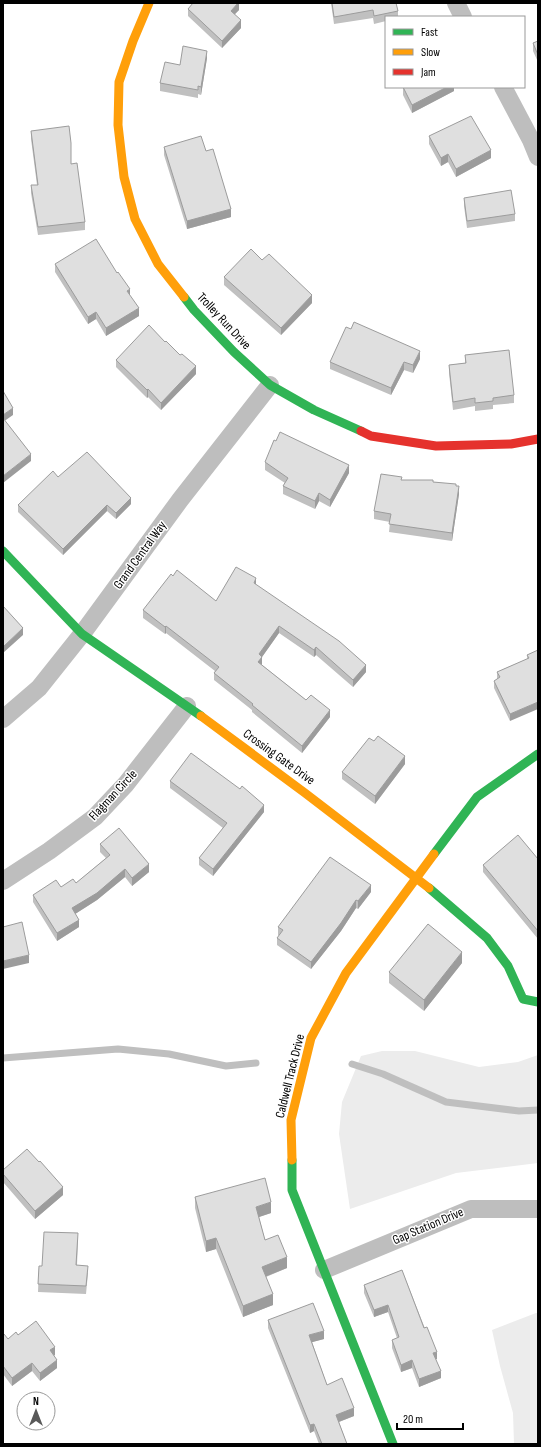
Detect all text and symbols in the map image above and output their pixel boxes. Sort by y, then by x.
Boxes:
legend [385,16,525,88]
text: Fast [421,25,438,40]
text: Slow [421,45,440,60]
text: Jam [420,65,436,80]
street label: Trolley Run Drive [194,289,254,353]
street label: Grand Central Way [110,518,170,592]
street label: Crossing Gate Drive [240,726,318,788]
street label: Flagman Circle [85,766,141,824]
street label: Caldwell Track Drive [272,1032,308,1120]
street label: Gap Station Drive [390,1204,466,1248]
north arrow [16,1391,56,1431]
text: N [33,1395,39,1408]
scale bar [397,1405,463,1431]
text: 20 m [403,1412,423,1427]

